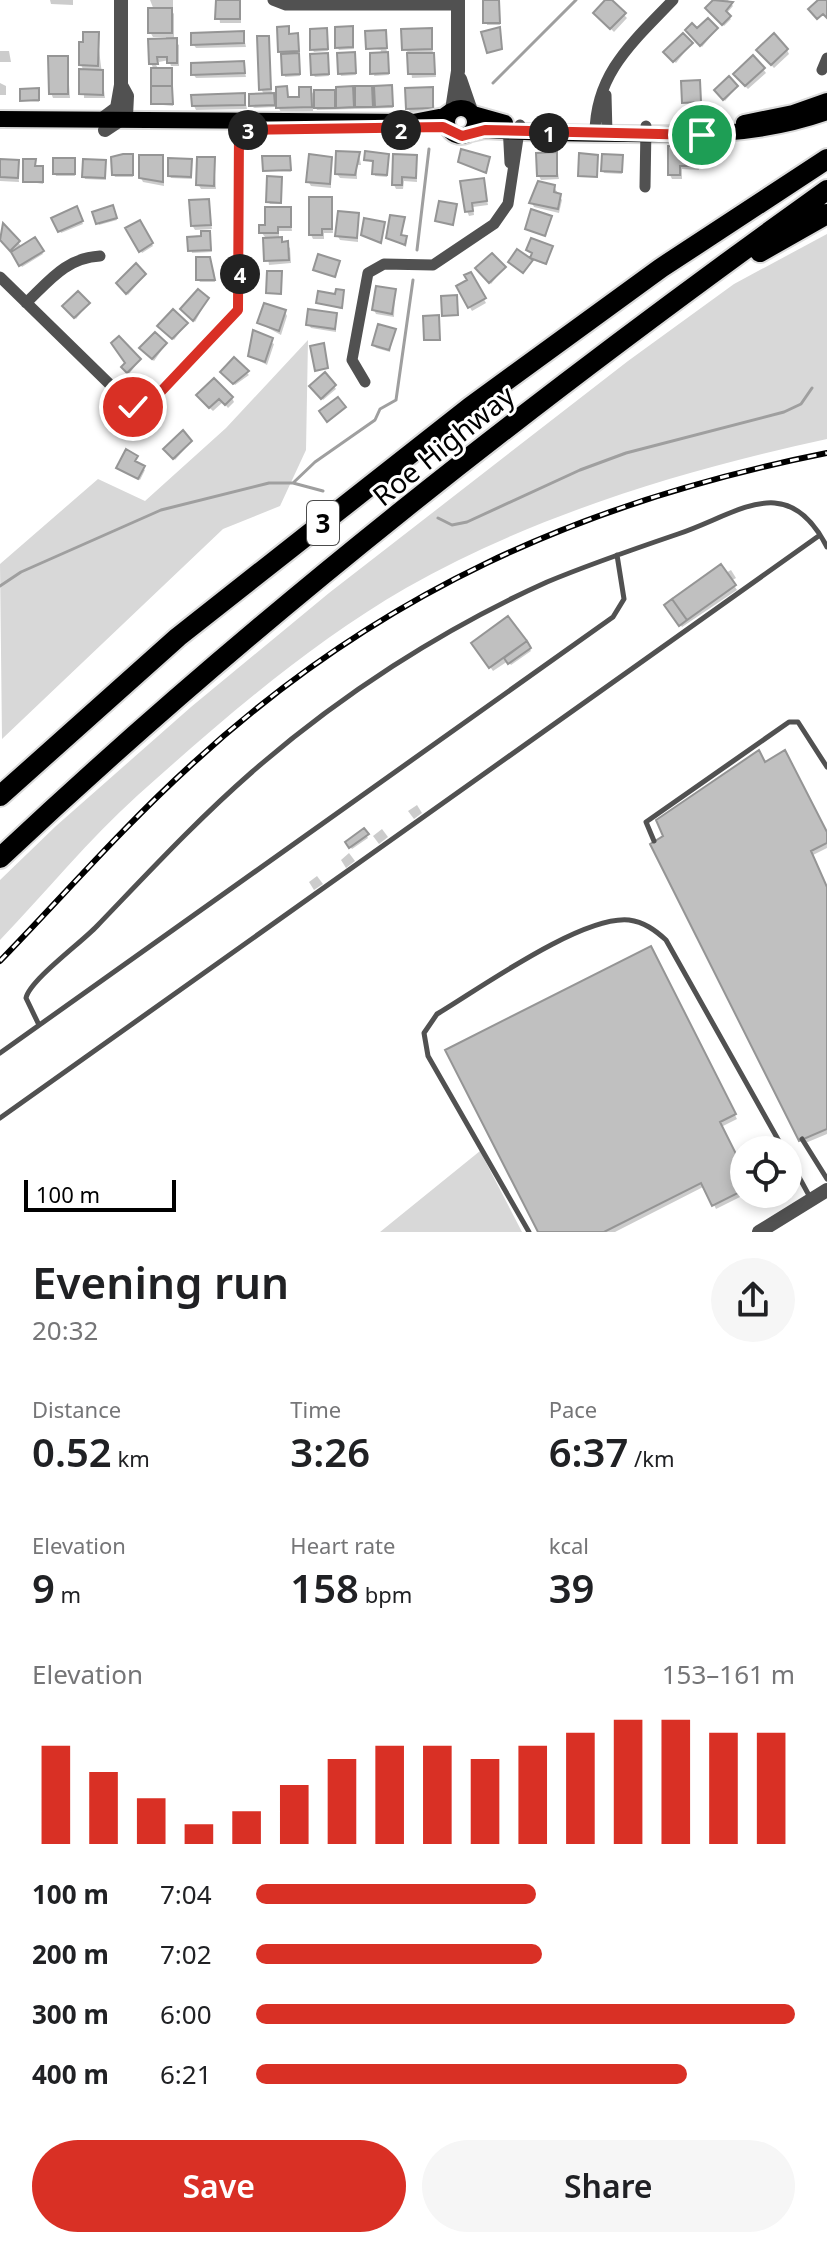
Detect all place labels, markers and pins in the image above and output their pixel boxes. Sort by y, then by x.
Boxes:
pin [668,101,736,169]
pin: 3 [228,110,268,150]
pin: 2 [381,110,421,150]
pin: 1 [529,113,569,153]
pin: 4 [220,254,260,294]
pin [99,373,167,441]

